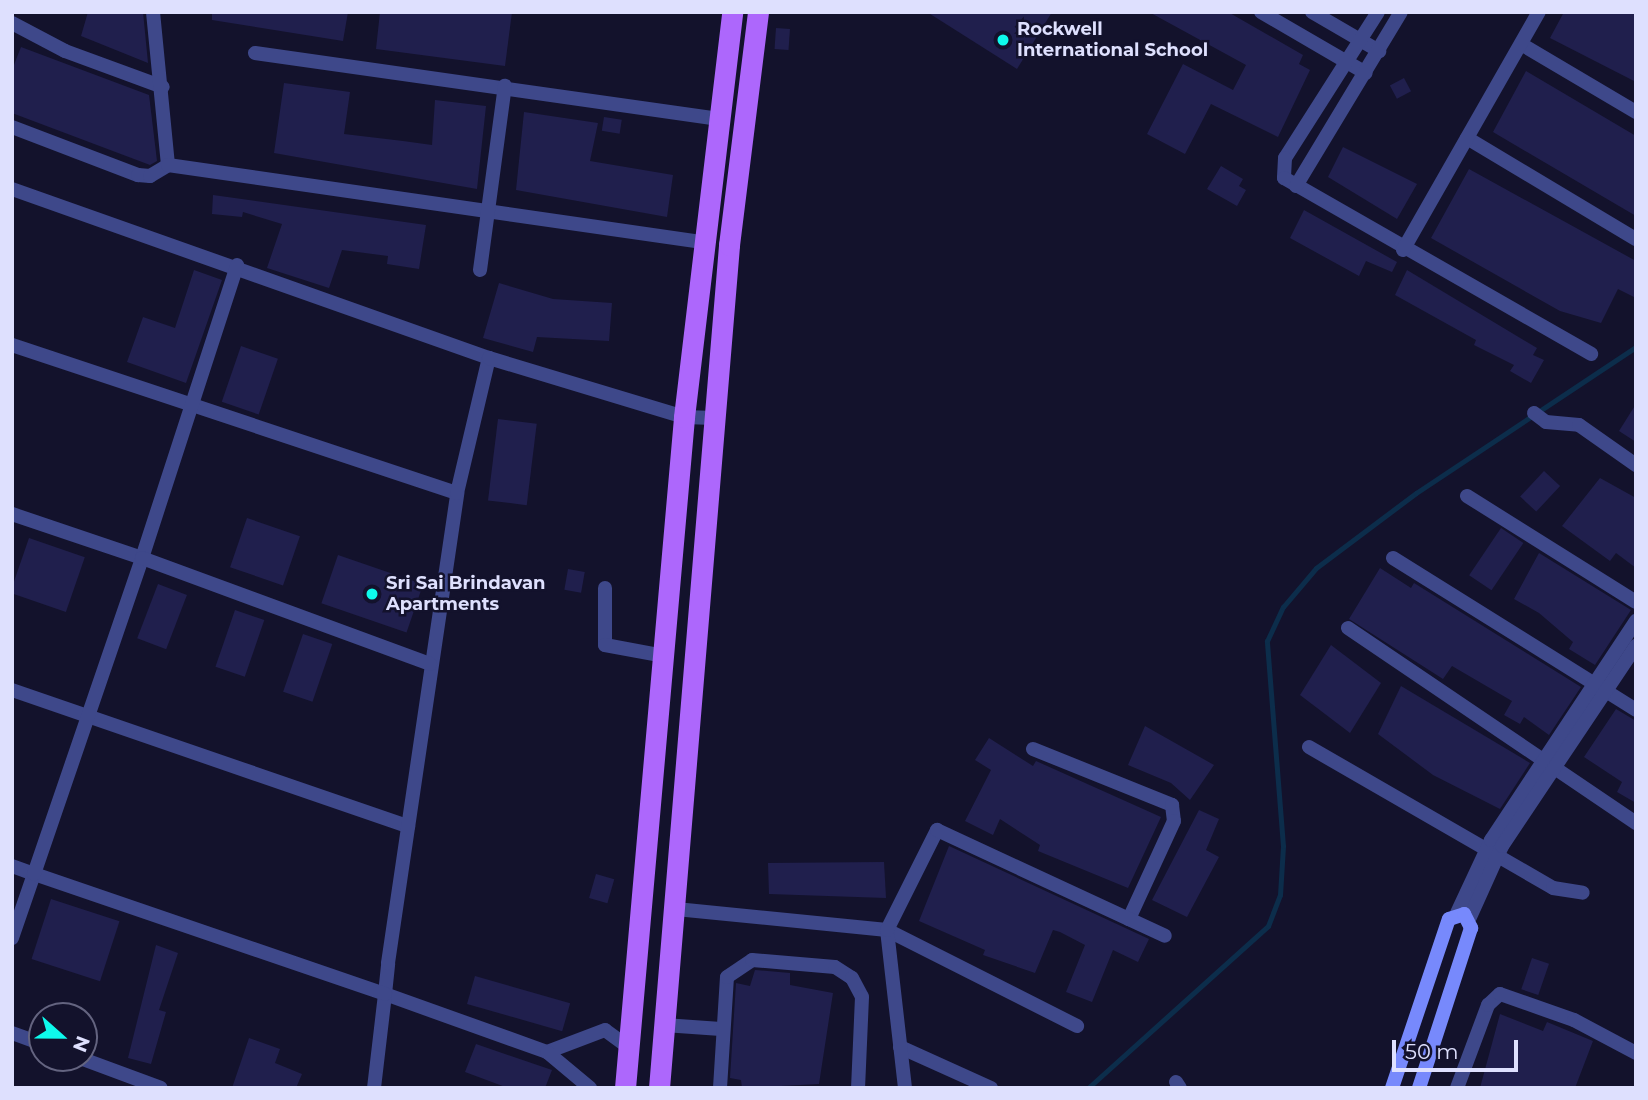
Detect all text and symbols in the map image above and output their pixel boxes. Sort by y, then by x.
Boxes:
place label: Rockwell International School [1017,19,1208,61]
marker: Rockwell International School [995,32,1011,48]
place label: Sri Sai Brindavan Apartments [386,573,545,616]
marker: Sri Sai Brindavan Apartments [364,586,380,602]
north arrow [28,1002,98,1072]
scale bar [1396,1026,1522,1070]
text: N [68,1033,95,1055]
text: 50 m [1405,1039,1459,1064]

